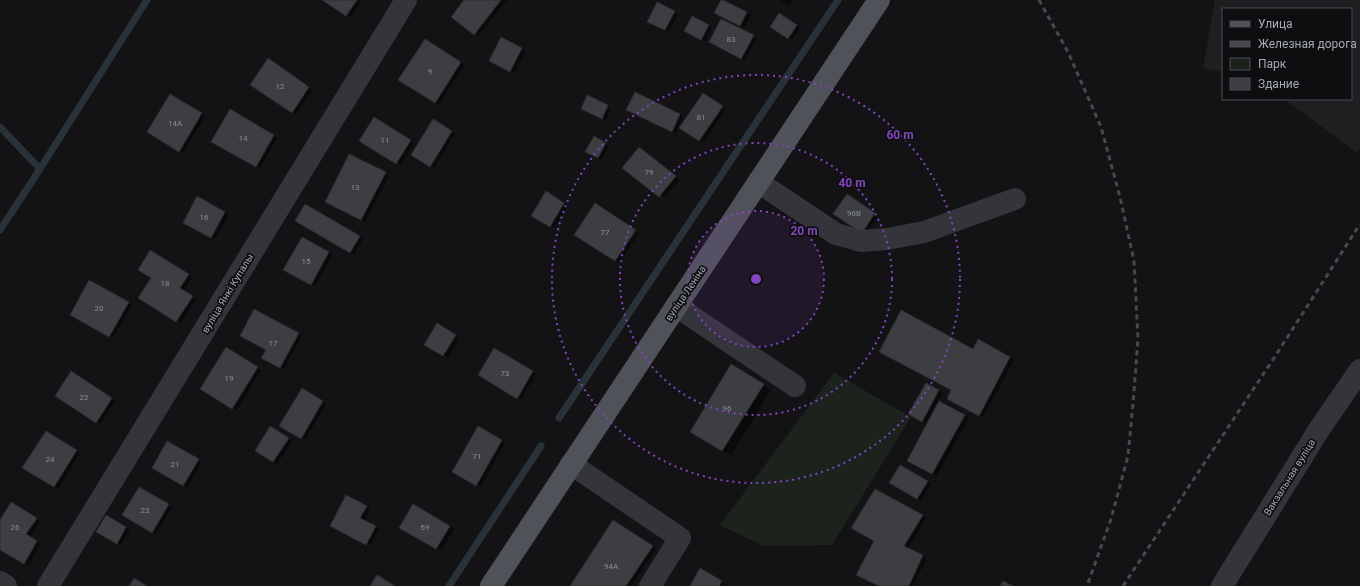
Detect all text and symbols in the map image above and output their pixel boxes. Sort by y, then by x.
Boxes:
legend [1222,8,1352,100]
text: Улица [1258,17,1293,31]
house number: 83 [727,35,736,44]
text: Железная дорога [1258,37,1357,51]
text: Парк [1258,57,1287,71]
house number: 9 [428,67,432,76]
text: Здание [1258,77,1299,91]
house number: 12 [276,82,285,91]
house number: 81 [697,113,706,122]
house number: 14А [168,119,183,128]
text: 60 m [886,128,914,142]
house number: 14 [239,134,248,143]
house number: 11 [381,136,390,145]
house number: 79 [645,168,654,177]
text: 40 m [838,176,866,190]
house number: 13 [351,183,360,192]
house number: 96В [847,209,861,218]
house number: 16 [200,213,209,222]
text: 20 m [790,224,818,238]
house number: 77 [601,228,610,237]
street label: вуліца Янкі Купалы [199,252,255,335]
house number: 15 [302,257,311,266]
street label: вуліца Леніна [663,264,708,323]
centre of rings [749,272,763,286]
house number: 18 [161,279,170,288]
house number: 20 [95,304,104,313]
house number: 17 [269,339,278,348]
house number: 73 [501,369,510,378]
house number: 19 [225,374,234,383]
house number: 22 [80,393,89,402]
house number: 96 [723,404,732,413]
street label: Вакзальная вуліца [1262,437,1317,517]
house number: 71 [473,452,482,461]
house number: 24 [46,455,55,464]
house number: 21 [171,460,180,469]
house number: 23 [141,506,150,515]
house number: 26 [11,523,20,532]
house number: 69 [421,523,430,532]
house number: 94А [604,562,619,571]

